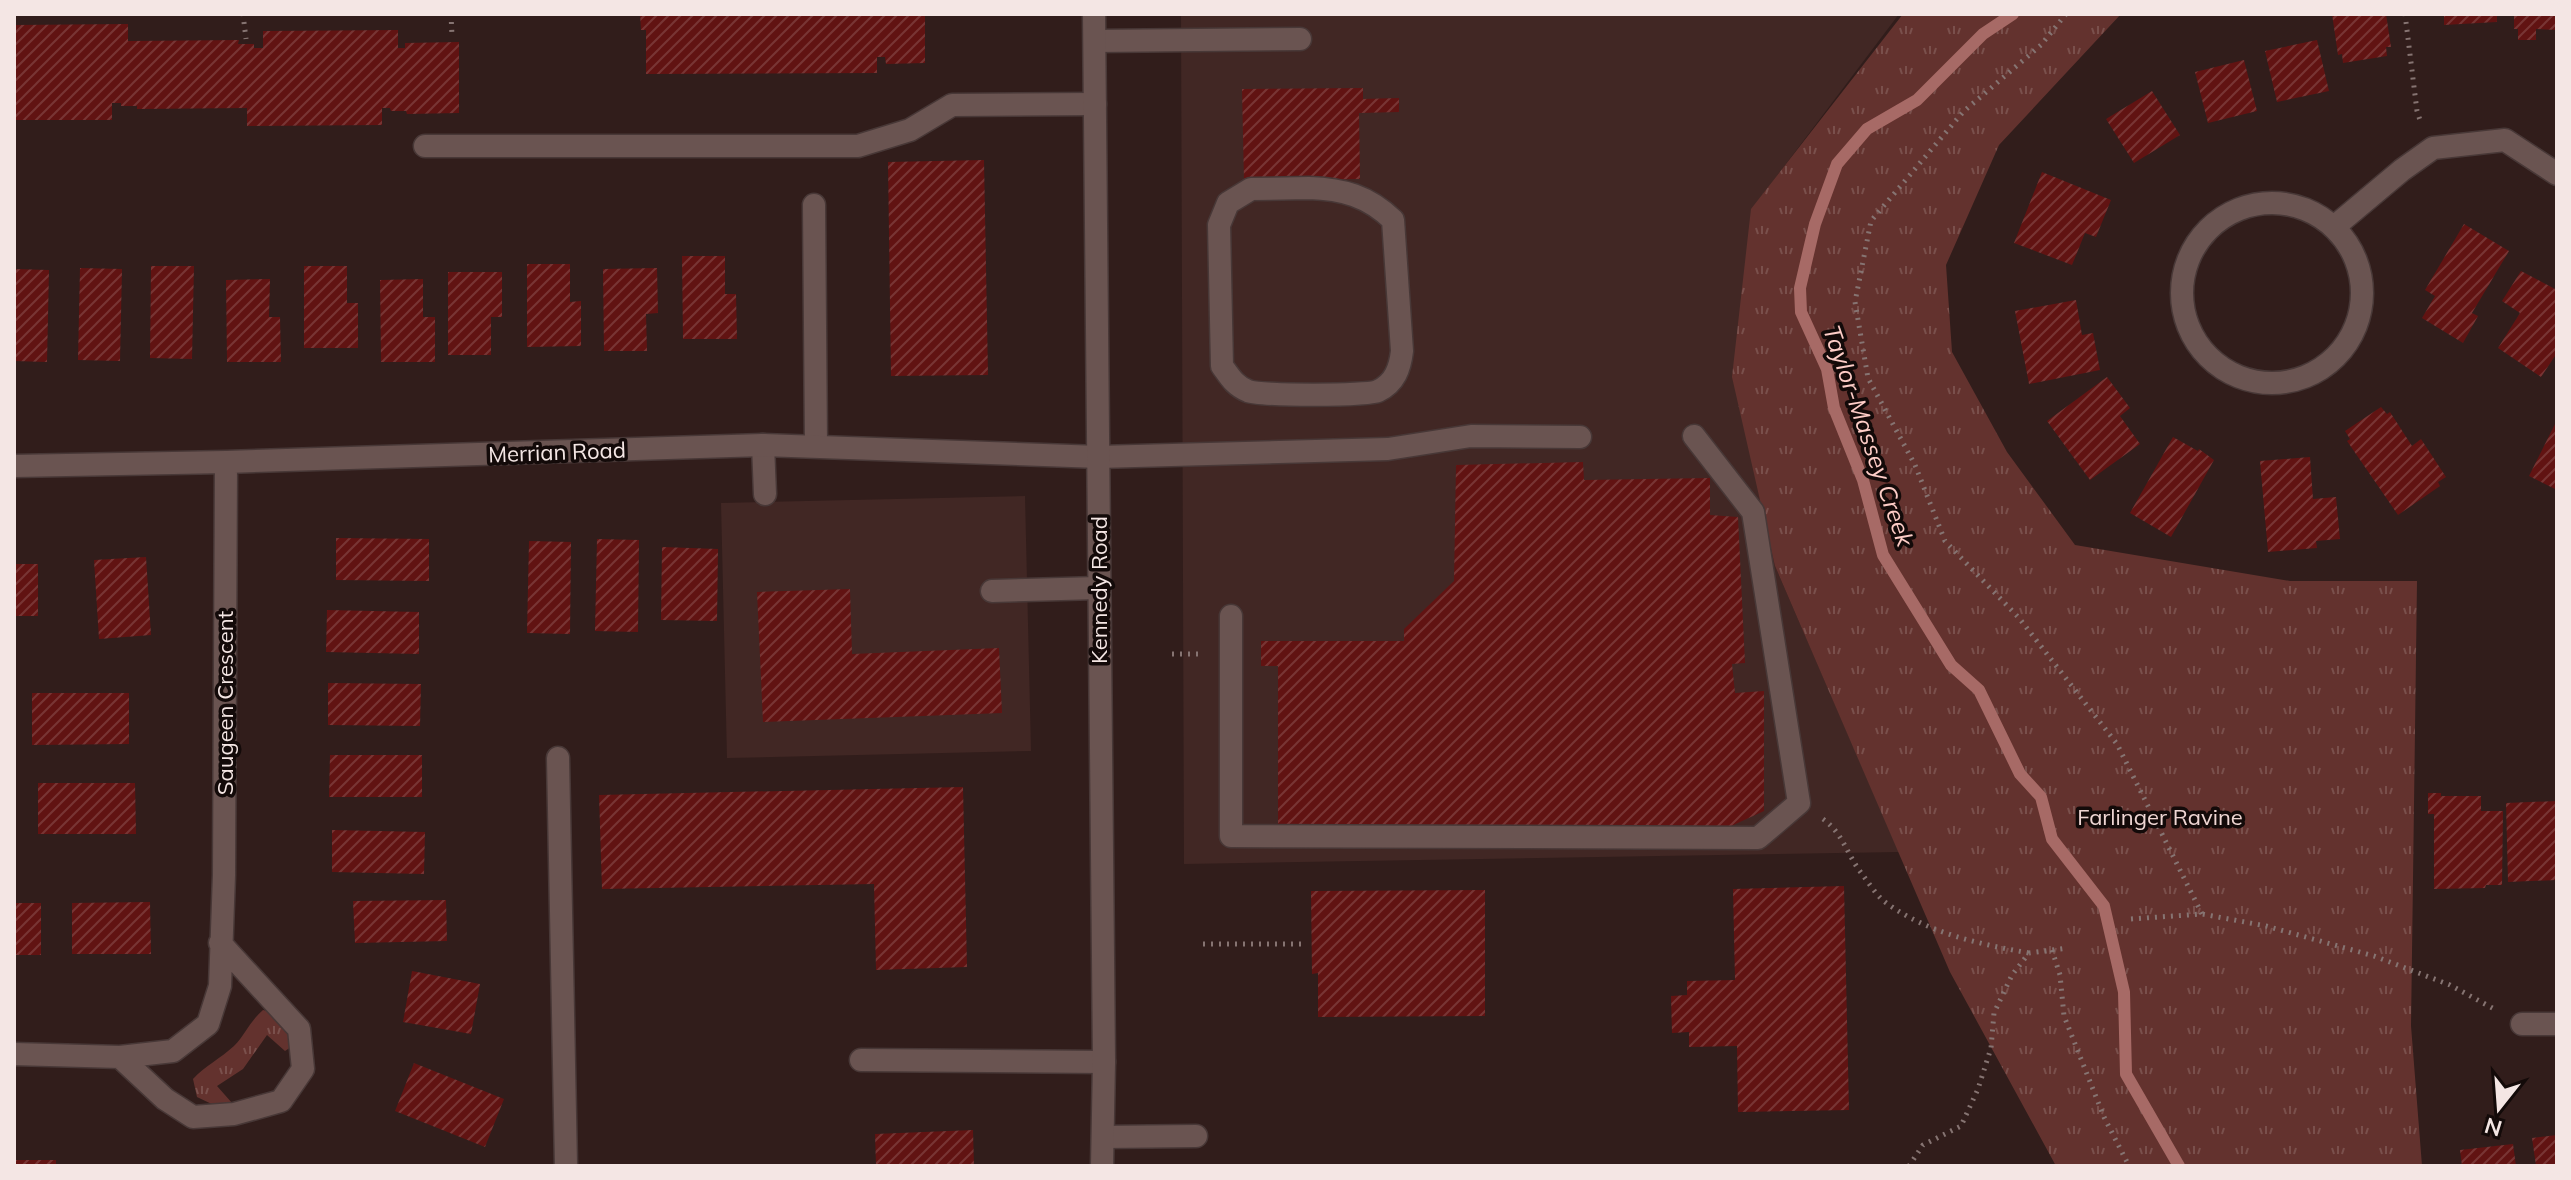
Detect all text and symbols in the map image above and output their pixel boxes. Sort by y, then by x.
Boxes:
water label: Taylor-Massey Creek [1817,321,1921,551]
street label: Merrian Road [488,436,626,468]
street label: Kennedy Road [1085,516,1113,664]
street label: Saugeen Crescent [211,610,239,795]
park label: Farlinger Ravine [2077,803,2243,831]
north arrow [2459,1068,2539,1148]
text: N [2481,1111,2505,1143]

